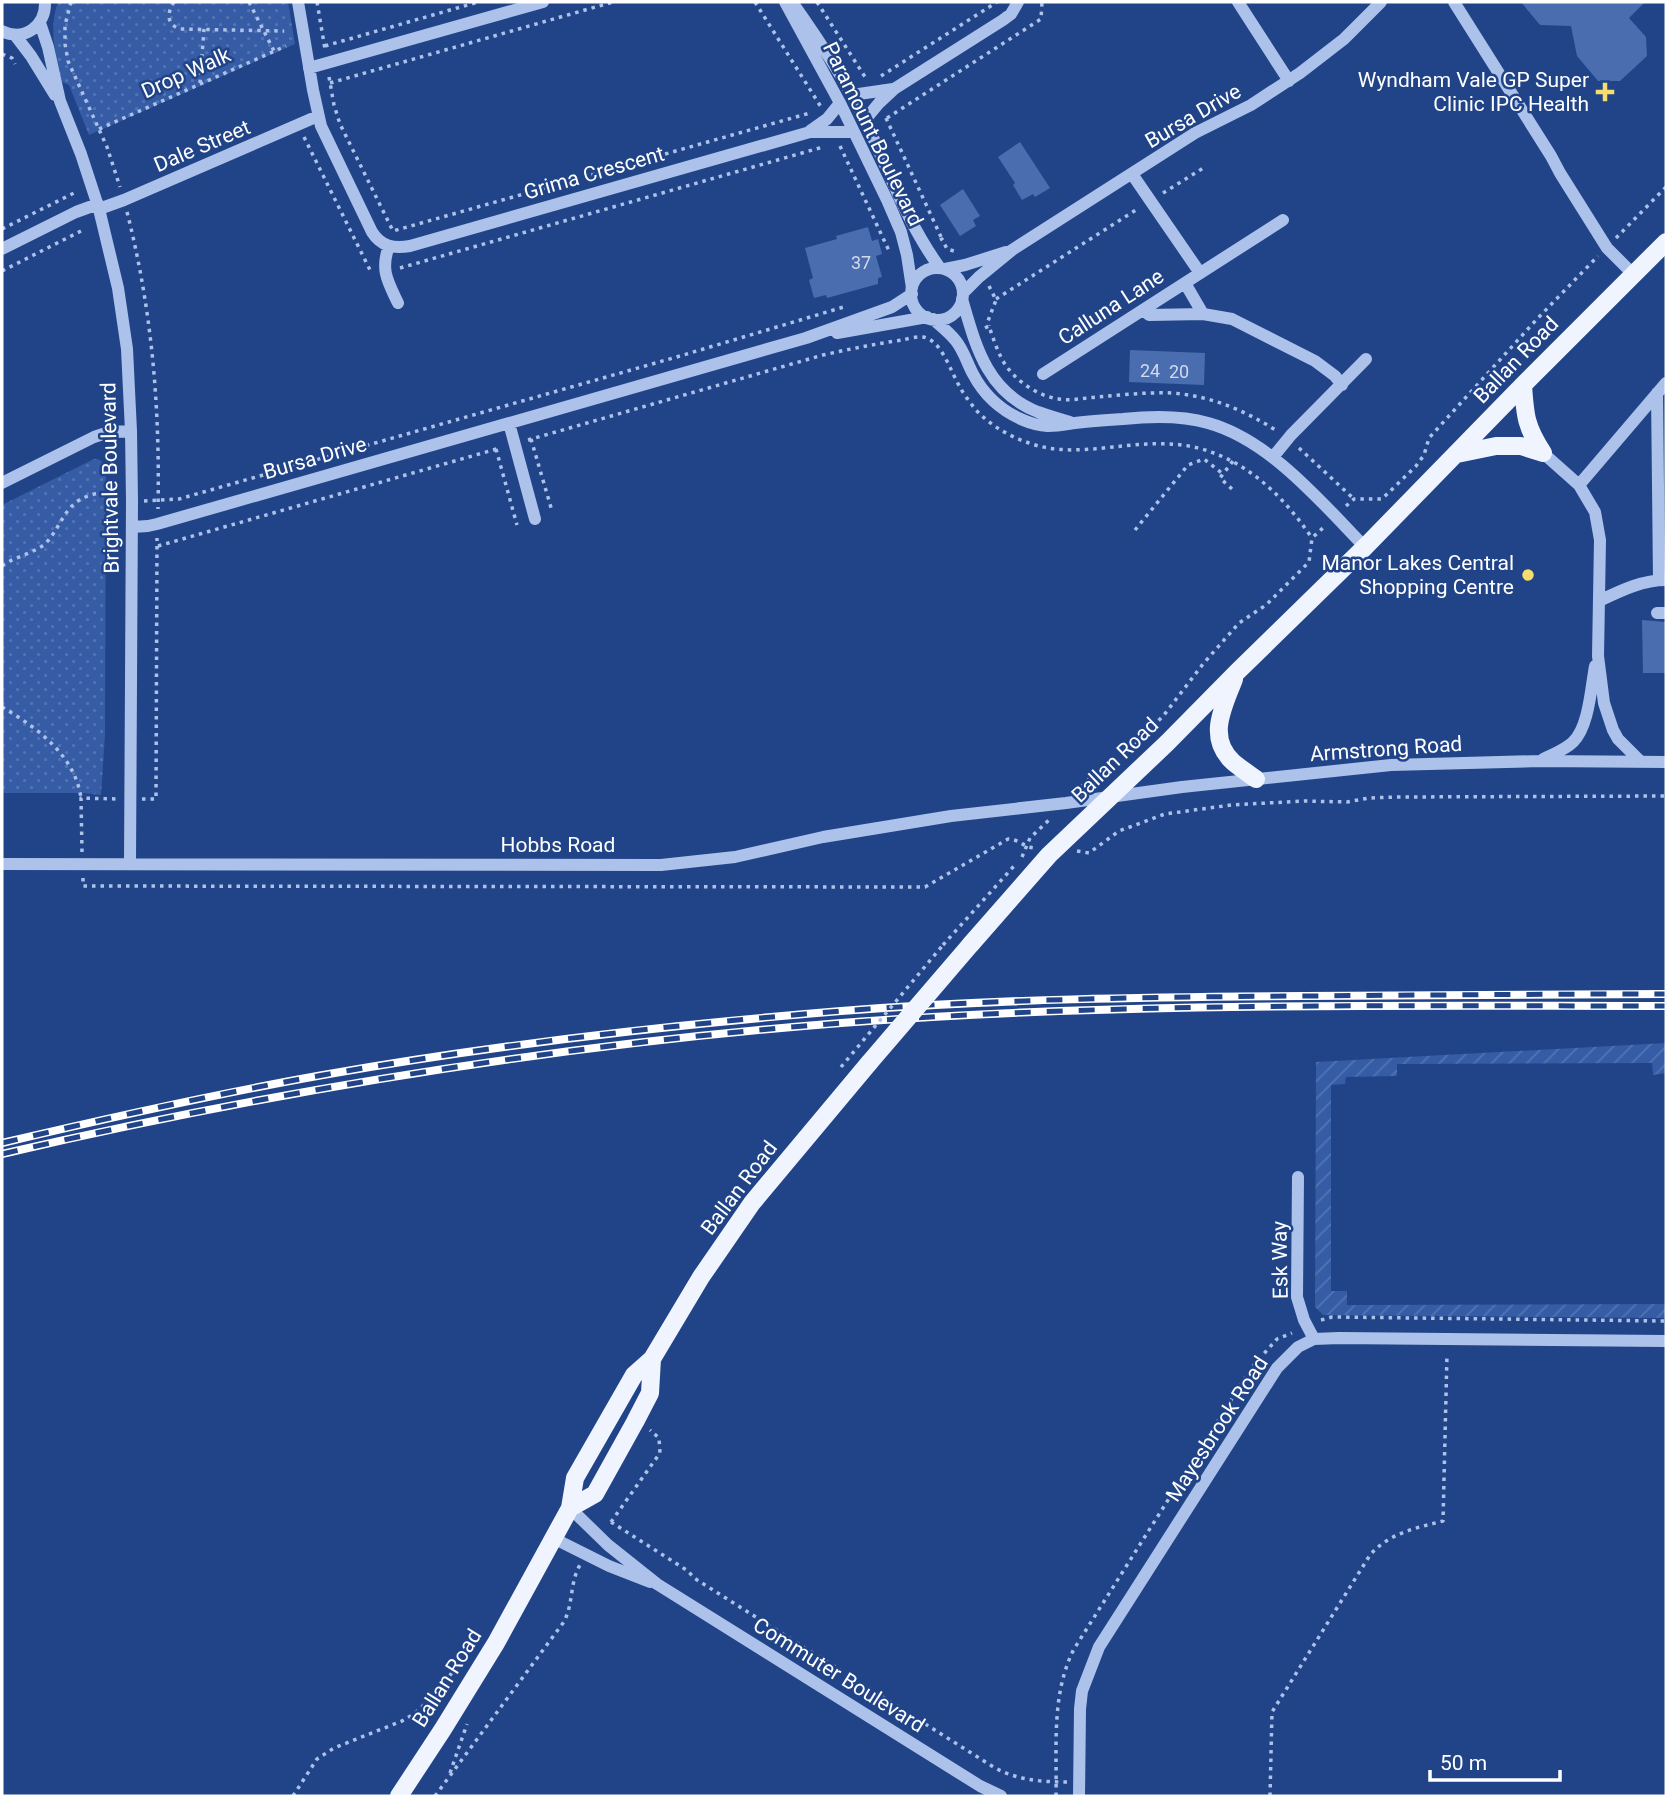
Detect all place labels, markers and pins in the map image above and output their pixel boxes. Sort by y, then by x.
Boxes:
place label: Wyndham Vale GP Super Clinic IPC Health [1358,68,1589,116]
marker: Wyndham Vale GP Super Clinic IPC Health [1595,82,1615,102]
place label: Manor Lakes Central Shopping Centre [1321,551,1514,599]
marker: Manor Lakes Central Shopping Centre [1520,567,1536,583]

